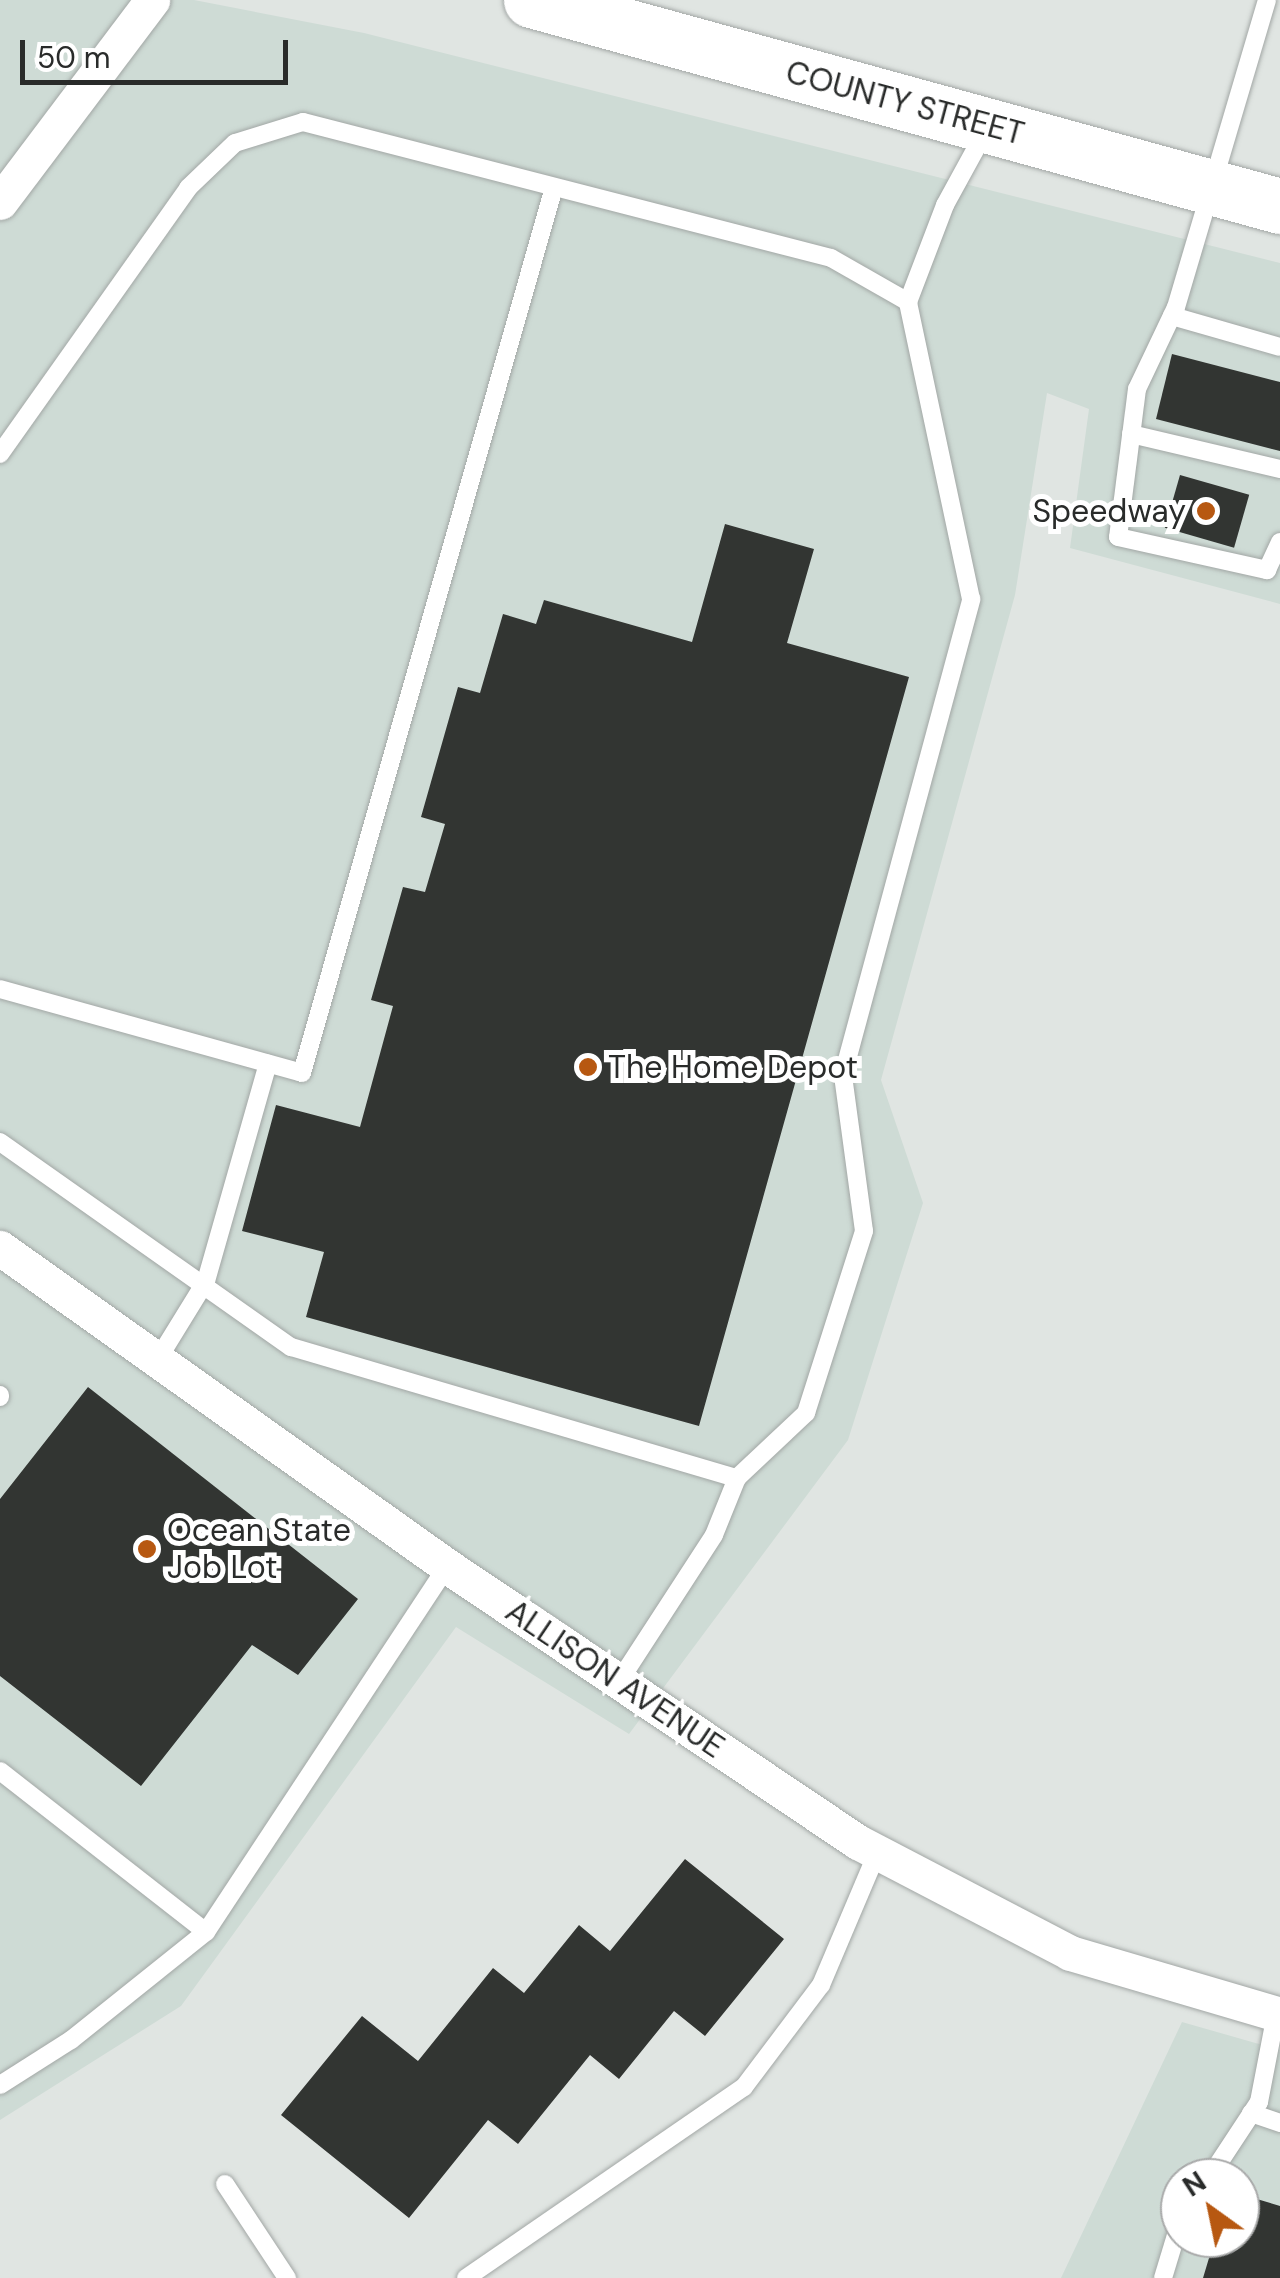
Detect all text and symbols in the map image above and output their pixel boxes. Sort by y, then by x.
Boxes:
scale bar [25,20,292,82]
text: 50 m [37,38,111,77]
street label: COUNTY STREET [782,53,1028,153]
place label: Speedway [1032,492,1186,530]
marker: Speedway [1195,500,1217,522]
place label: The Home Depot [608,1048,858,1086]
marker: The Home Depot [577,1056,599,1078]
place label: Ocean State Job Lot [167,1512,351,1587]
marker: Ocean State Job Lot [136,1538,158,1560]
street label: ALLISON AVENUE [498,1592,732,1766]
north arrow [1160,2158,1260,2258]
text: N [1176,2163,1213,2205]

